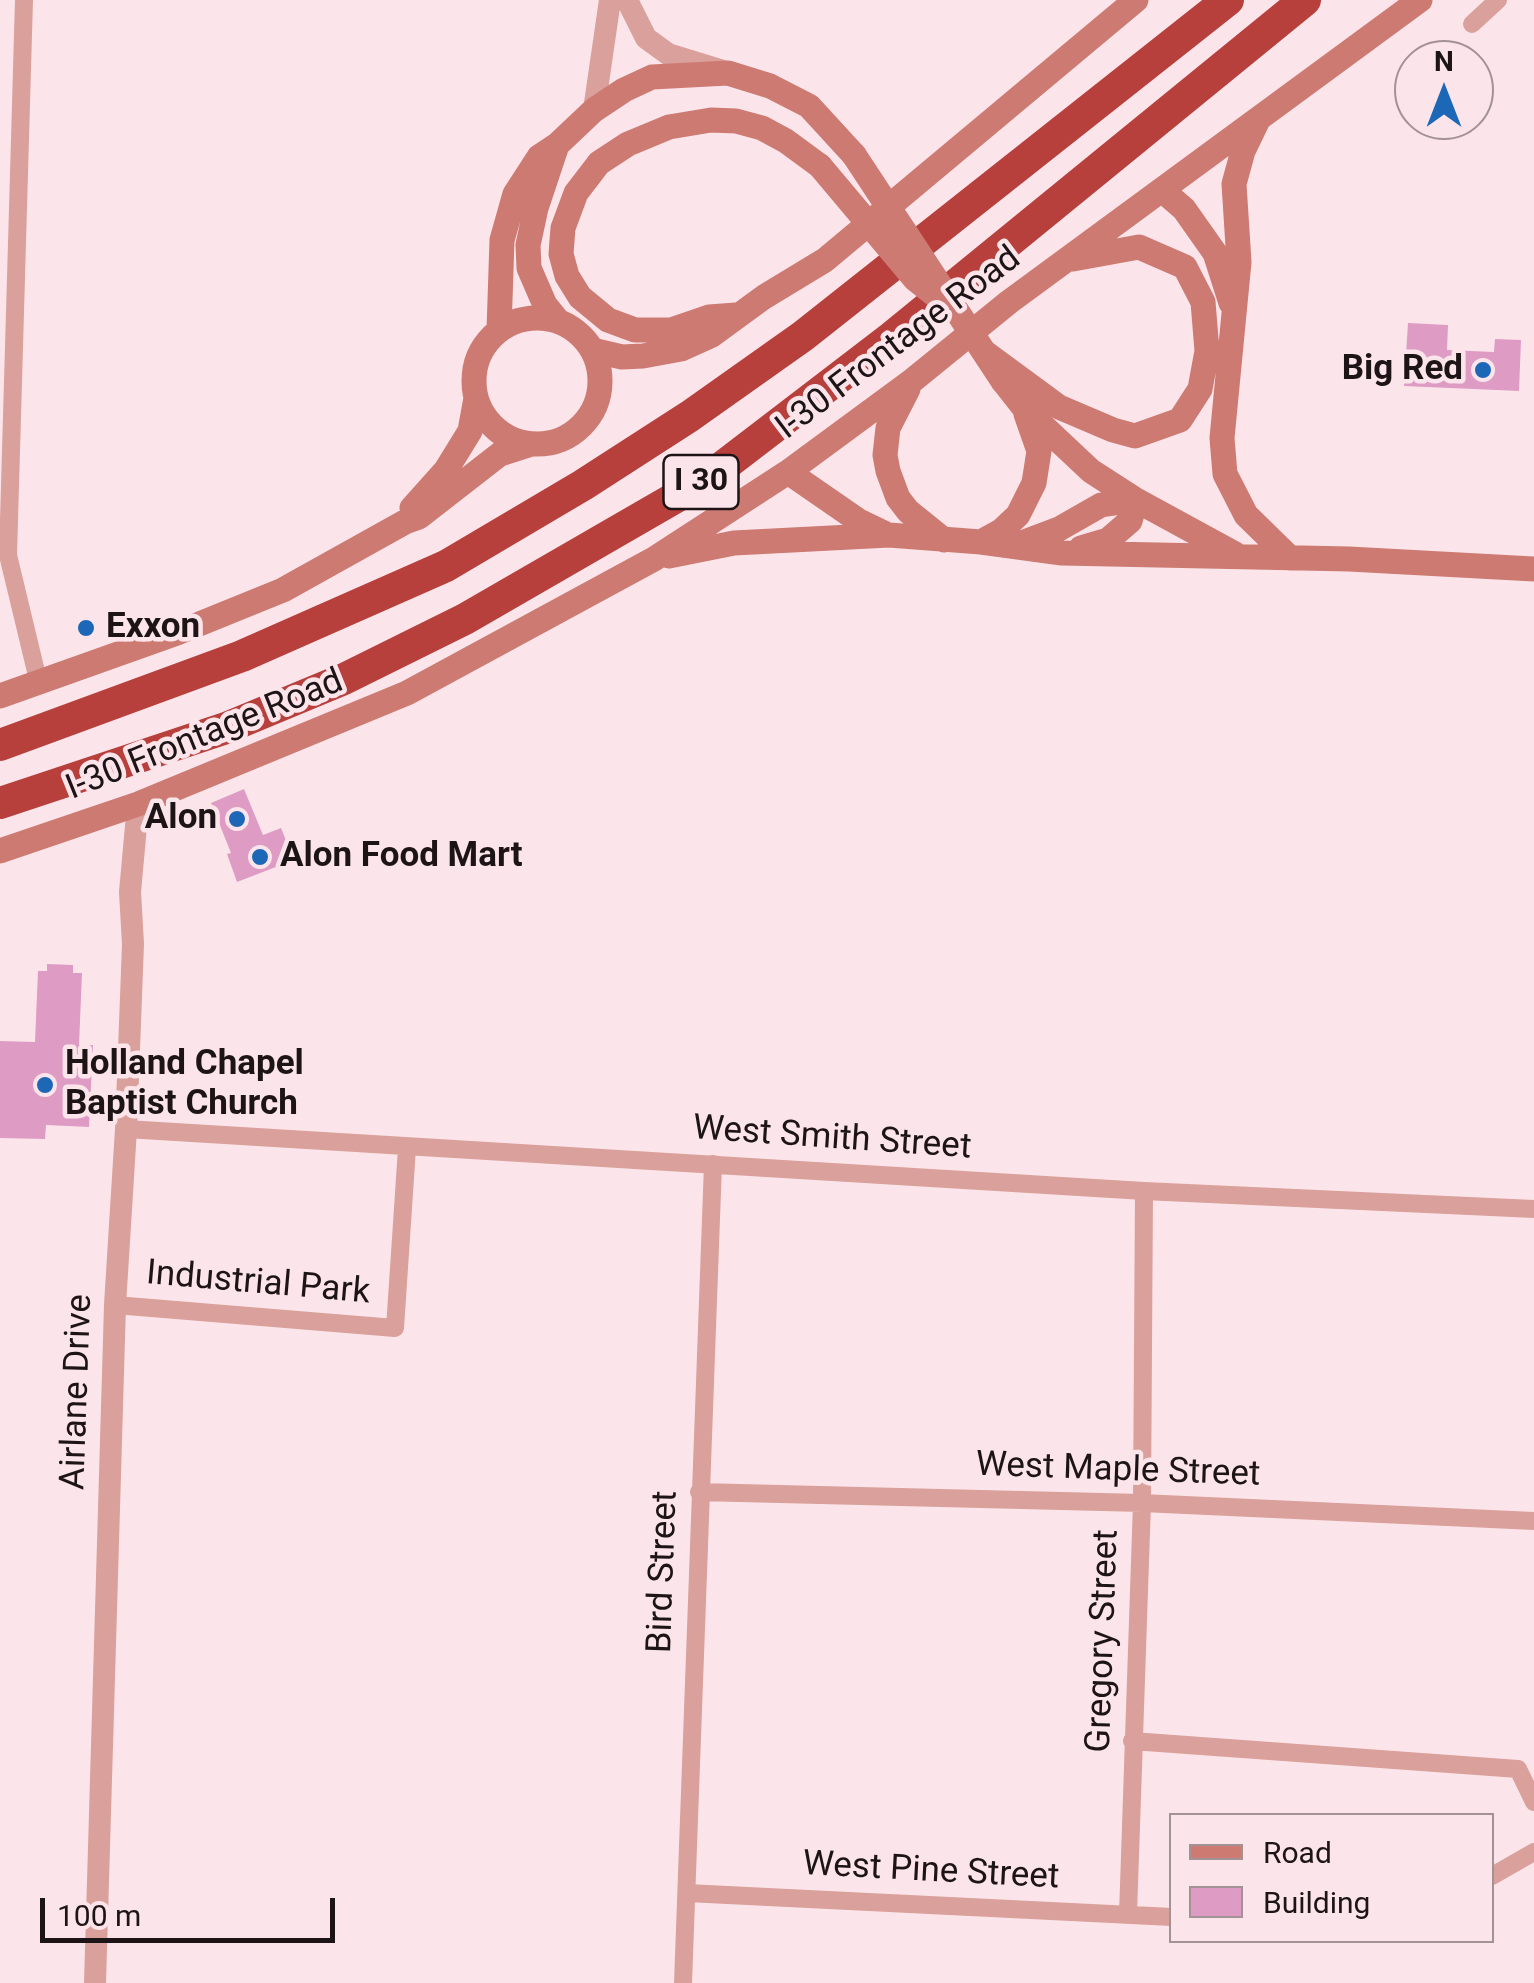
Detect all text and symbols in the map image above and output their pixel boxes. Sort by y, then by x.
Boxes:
north arrow [1394,40,1494,140]
text: N [1434,45,1454,78]
street label: I-30 Frontage Road [769,239,1029,449]
place label: Big Red [1342,349,1463,391]
marker: Big Red [1472,359,1494,381]
road number: I 30 [664,455,738,509]
place label: Exxon [106,607,200,649]
marker: Exxon [75,617,97,639]
street label: I-30 Frontage Road [61,661,349,811]
place label: Alon [145,798,217,840]
marker: Alon [226,808,248,830]
place label: Alon Food Mart [280,836,523,878]
marker: Alon Food Mart [249,846,271,868]
place label: Holland Chapel Baptist Church [65,1044,304,1126]
marker: Holland Chapel Baptist Church [34,1074,56,1096]
street label: West Smith Street [691,1108,973,1170]
street label: Industrial Park [144,1253,372,1315]
street label: Airlane Drive [54,1293,102,1491]
street label: West Maple Street [975,1445,1261,1497]
street label: Bird Street [640,1490,688,1654]
street label: Gregory Street [1079,1529,1129,1753]
legend [1169,1813,1494,1943]
text: Road [1263,1835,1332,1870]
street label: West Pine Street [802,1844,1060,1900]
scale bar [45,1878,340,1940]
text: Building [1263,1885,1370,1920]
text: 100 m [57,1898,141,1933]

